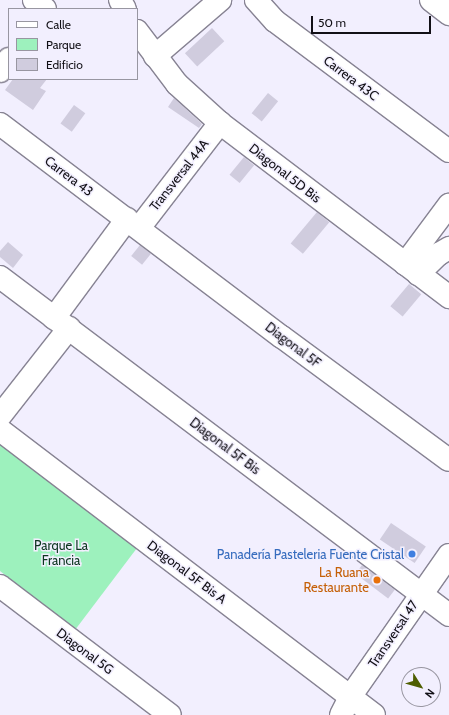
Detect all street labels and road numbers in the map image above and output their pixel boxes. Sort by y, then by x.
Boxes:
street label: Carrera 43C [320,52,382,104]
street label: Transversal 44A [146,136,212,214]
street label: Diagonal 5D Bis [246,140,324,206]
street label: Carrera 43 [42,153,96,199]
street label: Diagonal 5F [262,319,324,371]
street label: Diagonal 5F Bis [187,414,263,478]
street label: Diagonal 5F Bis A [144,537,230,607]
street label: Transversal 47 [365,598,421,670]
street label: Diagonal 5G [53,625,117,677]

